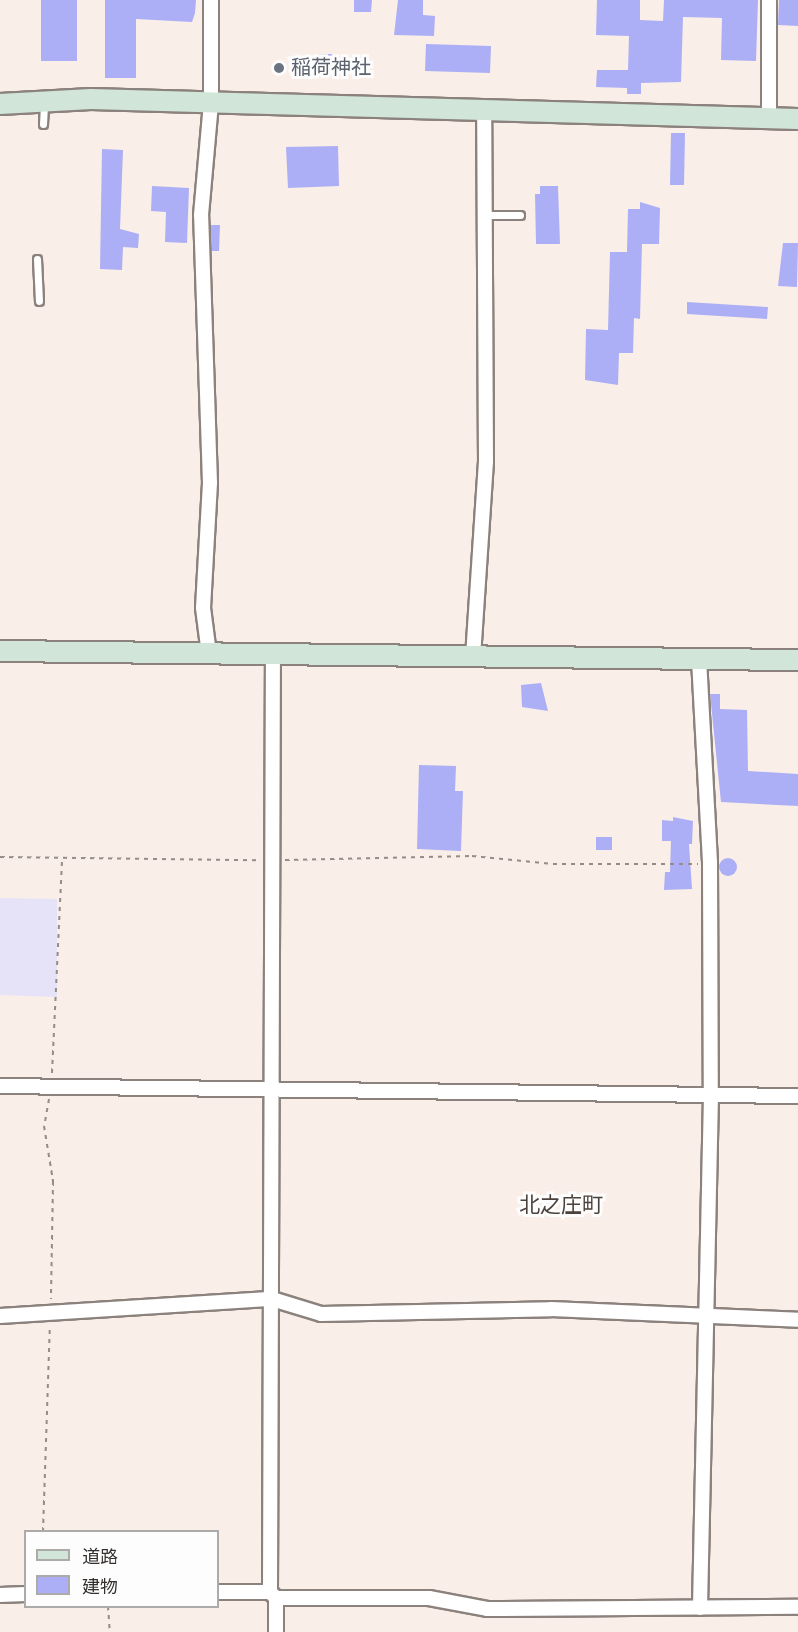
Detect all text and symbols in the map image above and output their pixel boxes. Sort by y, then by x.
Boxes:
place label: 稲荷神社 [291,56,371,80]
marker: 稲荷神社 [272,61,286,75]
district label: 北之庄町 [519,1193,603,1219]
legend [24,1530,219,1608]
text: 道路 [82,1547,118,1568]
text: 建物 [82,1577,118,1598]

